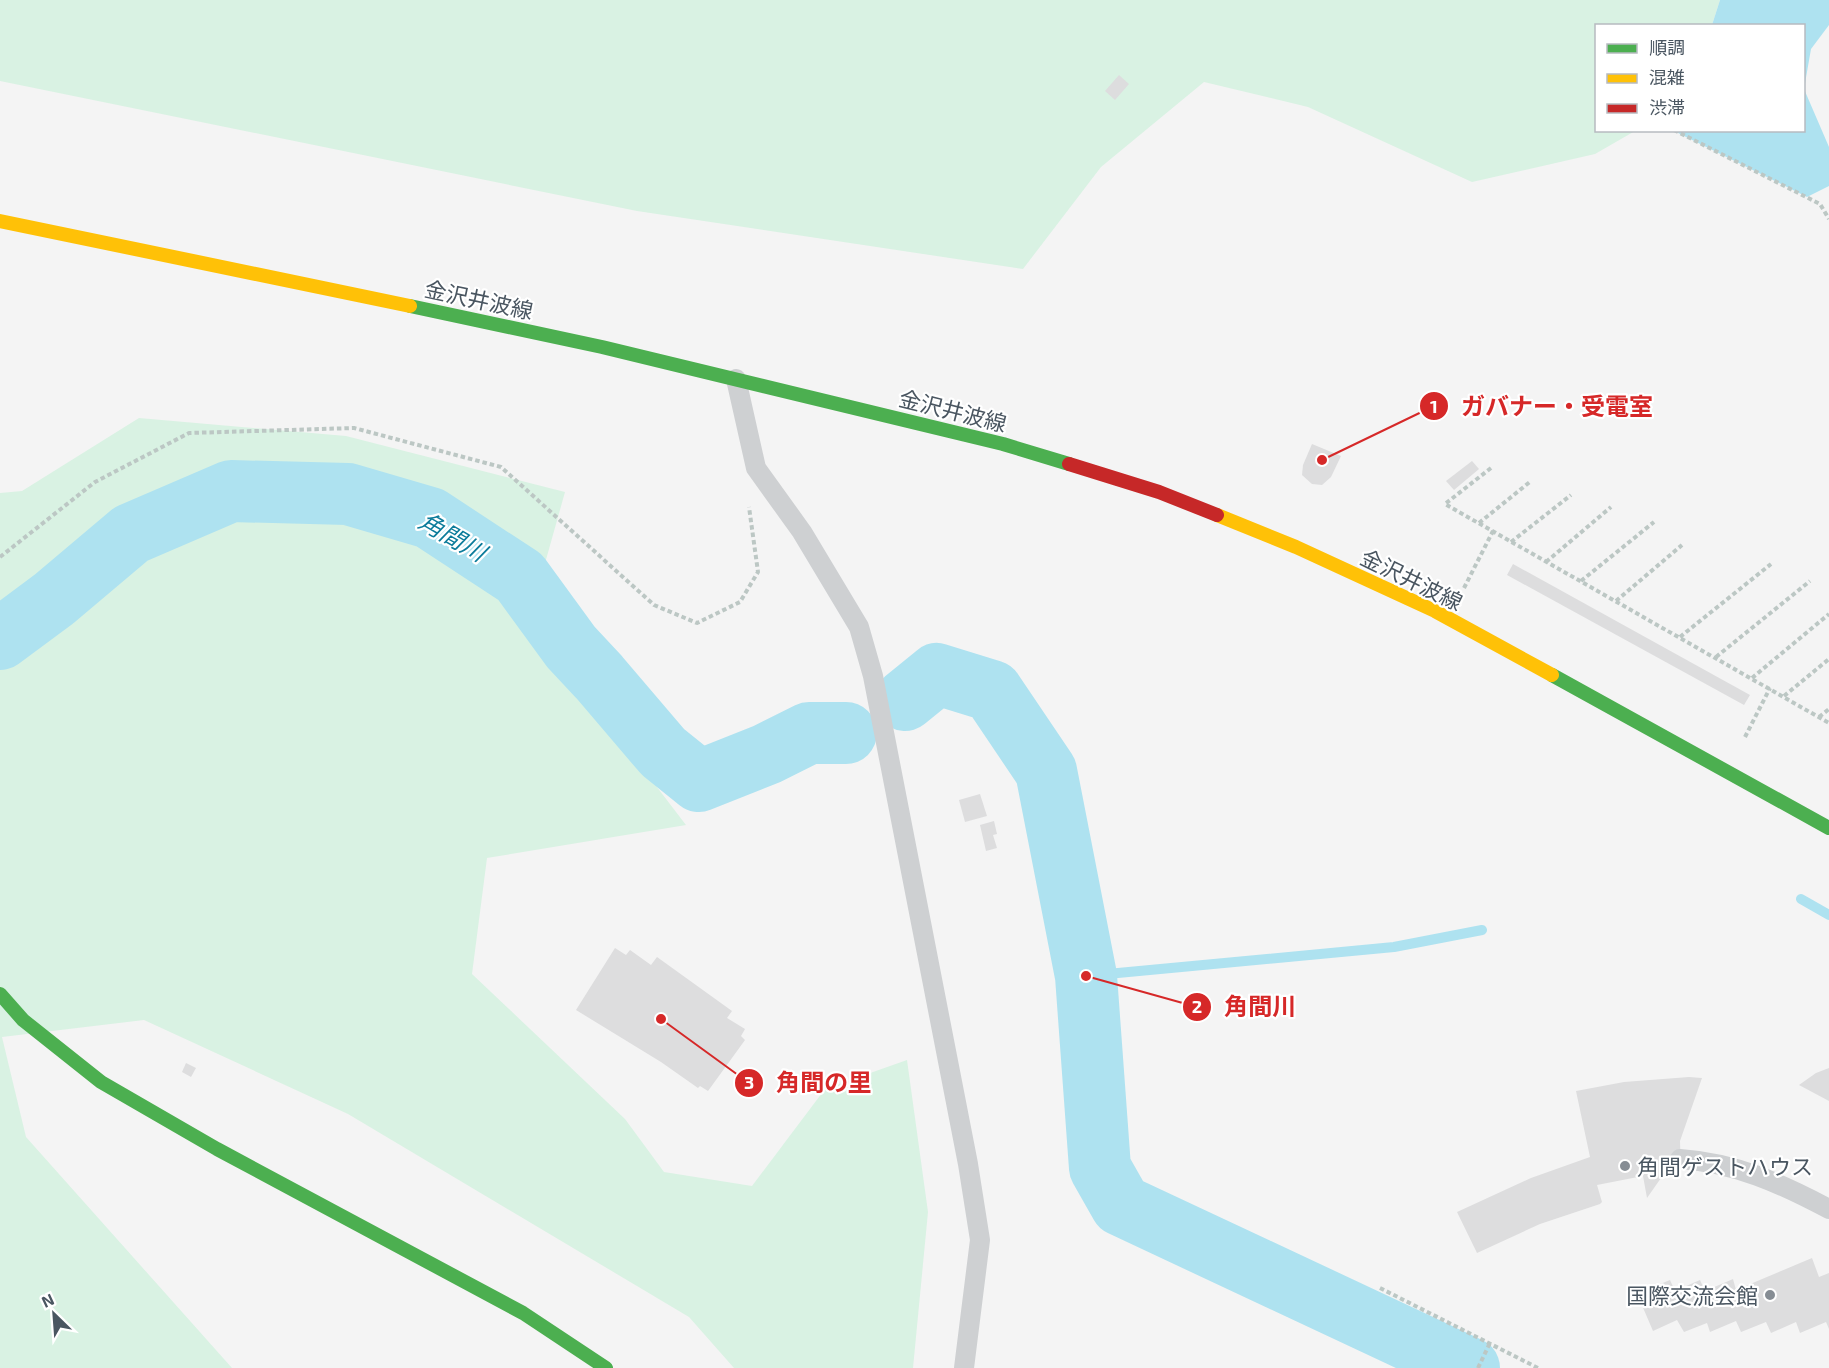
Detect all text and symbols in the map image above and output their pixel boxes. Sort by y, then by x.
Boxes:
legend [1595,24,1805,132]
text: 順調 [1649,36,1685,58]
text: 混雑 [1649,66,1685,88]
text: 渋滞 [1649,96,1685,118]
street label: 金沢井波線 [422,275,536,323]
street label: 金沢井波線 [896,384,1010,436]
callout: ガバナー・受電室 [1419,385,1665,427]
text: ガバナー・受電室 [1461,391,1653,420]
text: 1 [1430,395,1438,417]
water label: 角間川 [415,505,494,568]
street label: 金沢井波線 [1357,543,1467,615]
callout: 角間川 [1182,986,1308,1028]
text: 角間川 [1224,991,1296,1020]
text: 2 [1192,995,1202,1017]
callout: 角間の里 [734,1062,884,1104]
text: 角間の里 [776,1067,872,1096]
text: 3 [744,1071,754,1093]
place label: 角間ゲストハウス [1637,1153,1813,1179]
marker: 角間ゲストハウス [1618,1159,1632,1173]
place label: 国際交流会館 [1626,1282,1758,1308]
north arrow [24,1284,84,1344]
marker: 国際交流会館 [1763,1288,1777,1302]
text: N [38,1289,57,1311]

